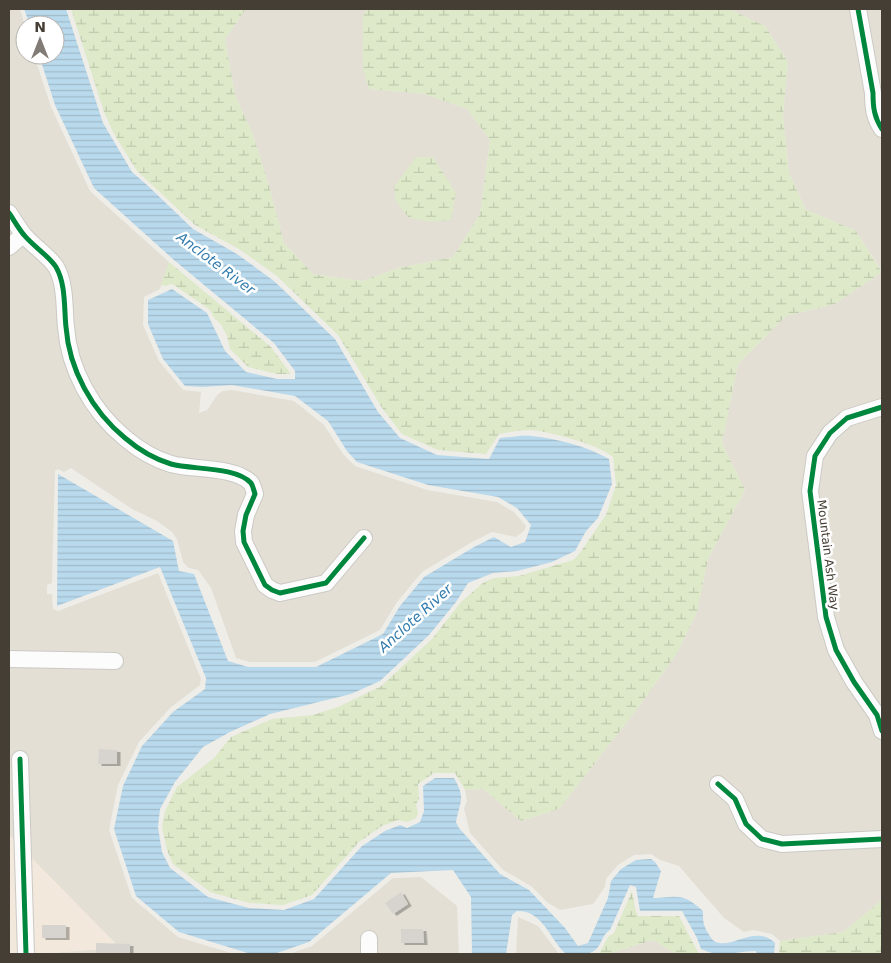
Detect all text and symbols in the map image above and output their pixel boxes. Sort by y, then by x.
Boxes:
north arrow [15,15,65,65]
text: N [34,19,46,35]
water label: Anclote River [173,228,259,298]
street label: Mountain Ash Way [814,499,842,611]
water label: Anclote River [374,580,456,656]

